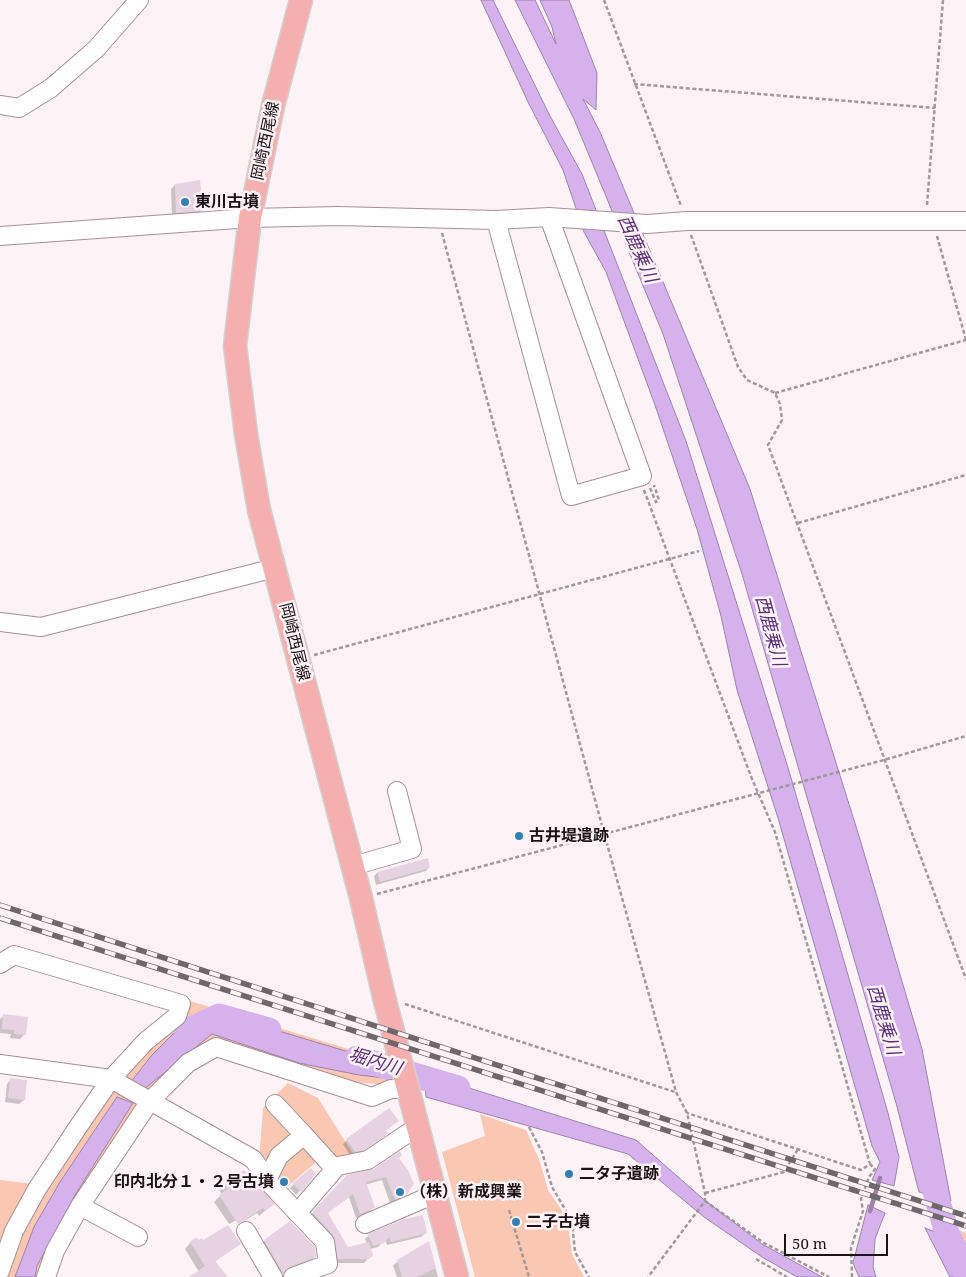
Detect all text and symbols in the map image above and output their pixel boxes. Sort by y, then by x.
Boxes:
street label: 岡崎西尾線 [248,100,284,182]
place label: 東川古墳 [195,192,259,212]
marker: 東川古墳 [179,196,191,208]
water label: 西鹿乗川 [612,212,662,286]
water label: 西鹿乗川 [750,593,790,669]
street label: 岡崎西尾線 [275,601,313,683]
place label: 古井堤遺跡 [529,826,609,846]
marker: 古井堤遺跡 [513,830,525,842]
water label: 西鹿乗川 [862,982,904,1058]
water label: 堀内川 [346,1044,404,1080]
place label: 二タ子遺跡 [579,1164,659,1184]
marker: 二タ子遺跡 [563,1168,575,1180]
place label: 印内北分１・２号古墳 [114,1172,274,1192]
marker: 印内北分１・２号古墳 [278,1176,290,1188]
place label: （株）新成興業 [410,1182,522,1202]
marker: （株）新成興業 [394,1186,406,1198]
place label: 二子古墳 [526,1212,590,1232]
marker: 二子古墳 [510,1216,522,1228]
scale bar [786,1224,890,1256]
text: 50 m [792,1233,827,1253]

